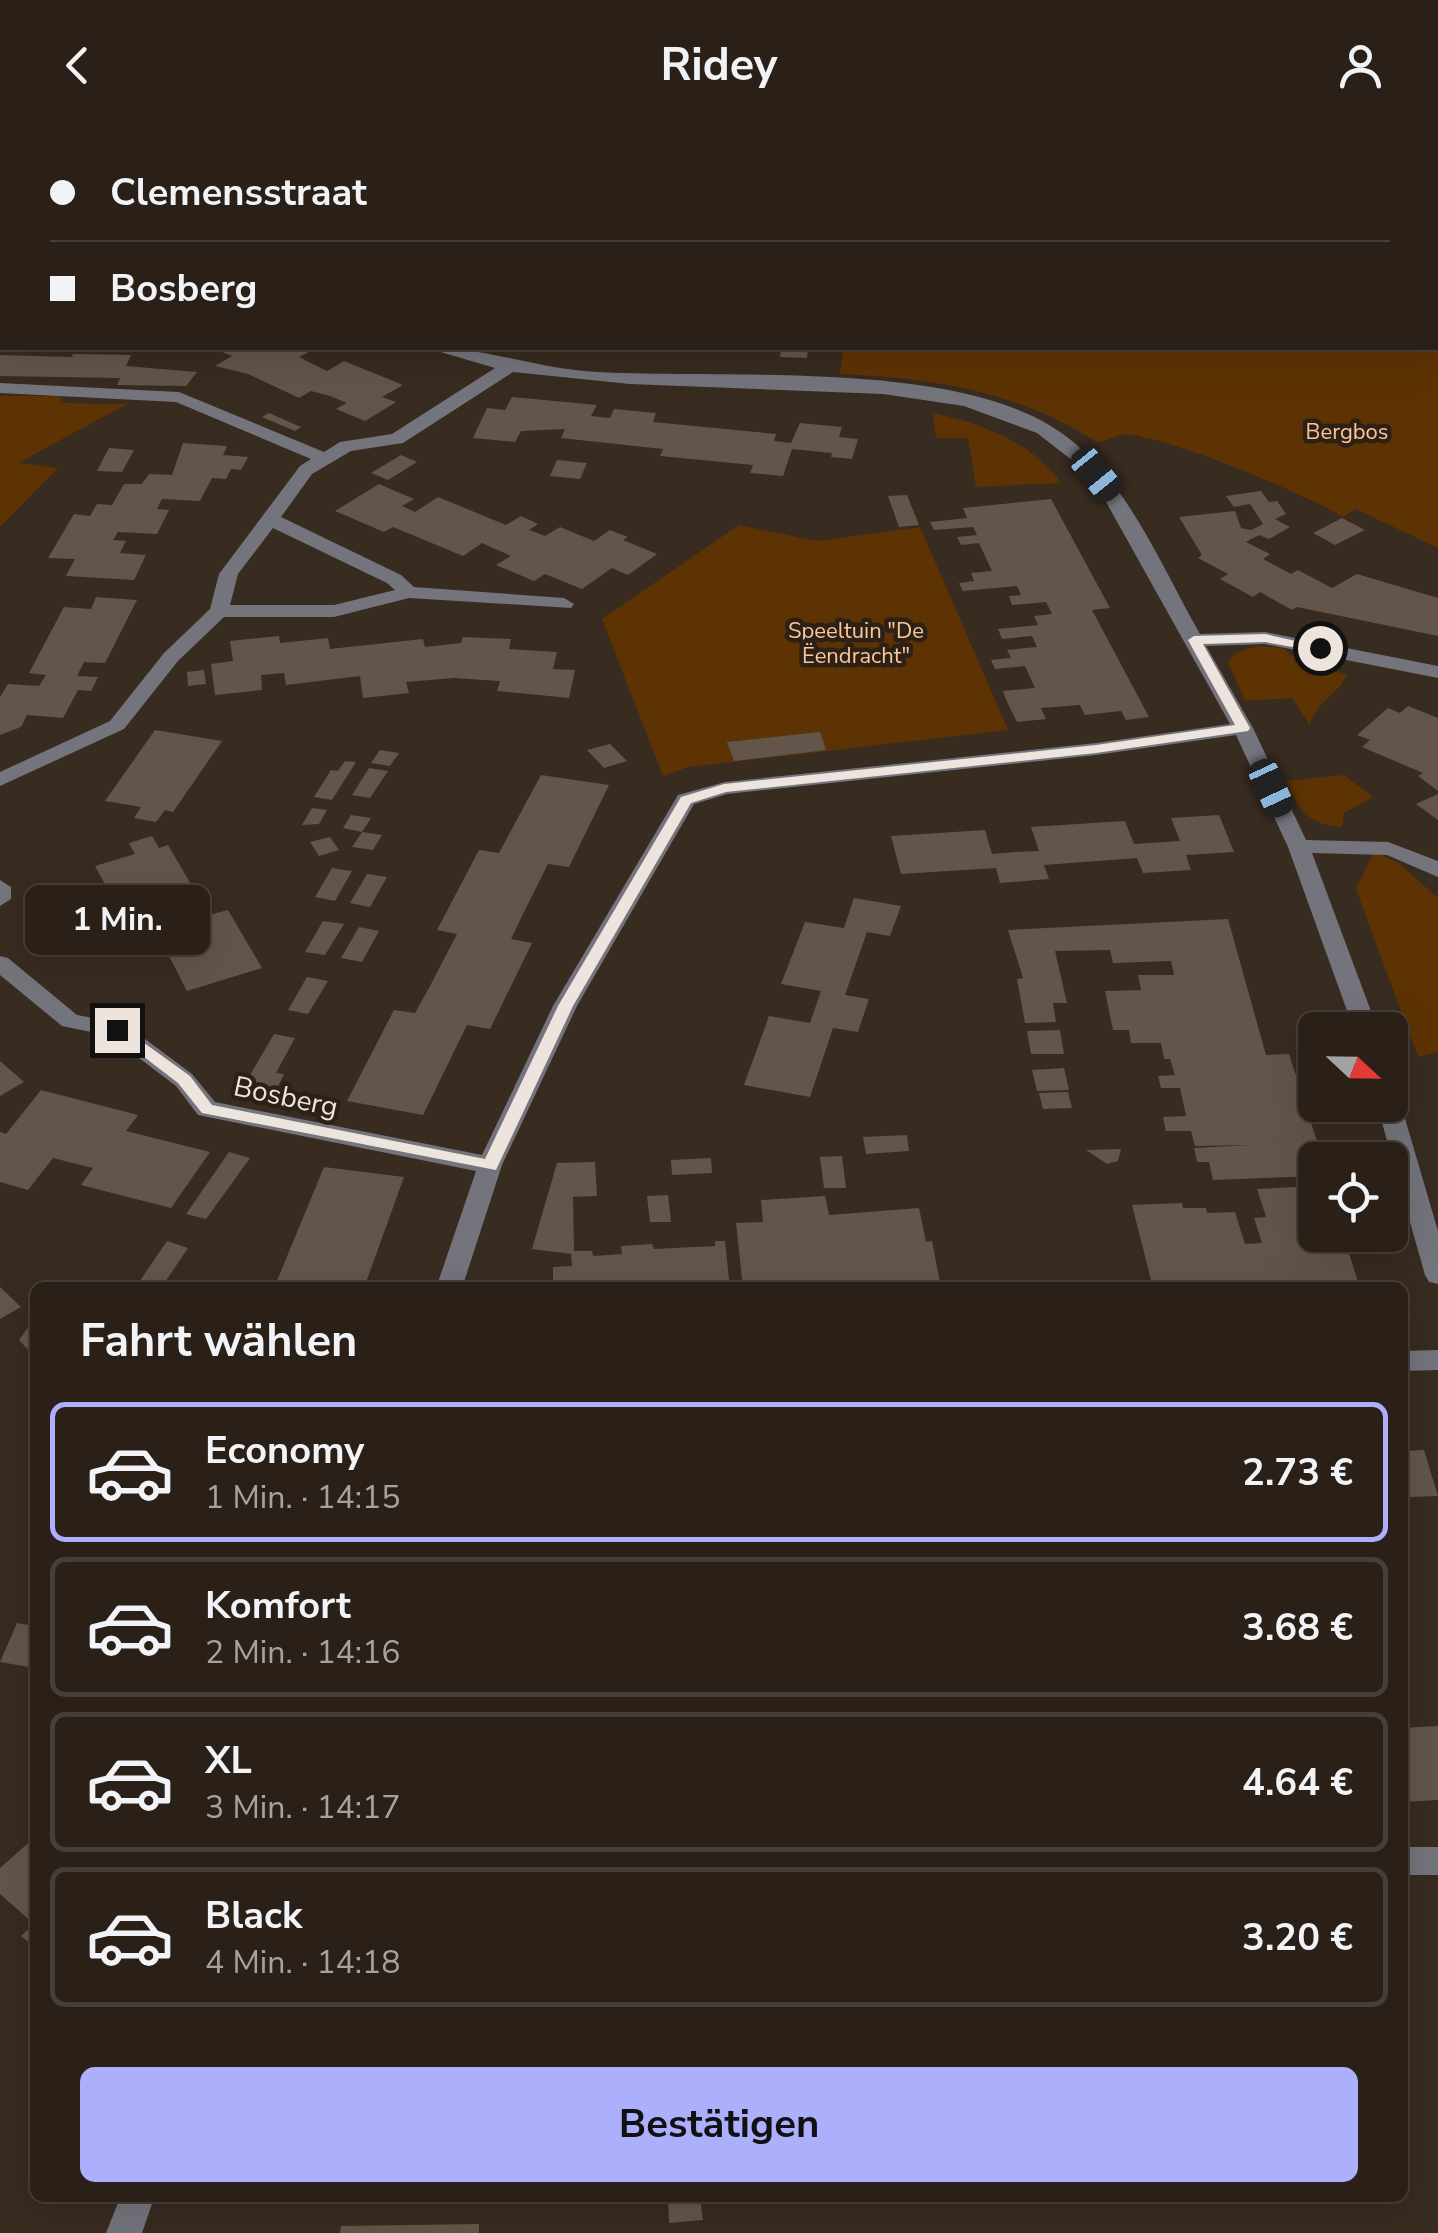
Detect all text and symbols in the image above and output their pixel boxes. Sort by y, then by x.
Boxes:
text: Ridey [660,35,778,96]
icon: back [50,38,105,93]
icon: person [1333,38,1388,93]
text: Clemensstraat [110,167,367,218]
text: Bosberg [110,263,258,314]
park label: Bergbos [1306,417,1388,447]
car [1065,441,1127,507]
park label: Speeltuin "De Ëendracht" [788,616,924,671]
route start [1298,626,1343,671]
car [1245,754,1297,822]
callout: 1 Min. [24,885,210,955]
text: 1 Min. [72,898,163,941]
route end [95,1008,140,1053]
north arrow [1298,1012,1408,1122]
map controls [1298,1012,1408,1252]
street label: Bosberg [230,1067,341,1127]
button: locate [1298,1142,1408,1252]
text: Fahrt wählen [80,1311,357,1372]
text: Economy [205,1425,364,1476]
icon: car [85,1427,175,1517]
text: 2.73 € [1242,1447,1353,1498]
text: 1 Min. · 14:15 [205,1476,401,1519]
text: Komfort [205,1580,351,1631]
icon: car [85,1582,175,1672]
text: 3.68 € [1242,1602,1353,1653]
text: 2 Min. · 14:16 [205,1631,401,1674]
text: XL [205,1735,252,1786]
icon: car [85,1737,175,1827]
text: 4.64 € [1242,1757,1353,1808]
text: 3 Min. · 14:17 [205,1786,401,1829]
text: Black [205,1890,302,1941]
icon: car [85,1892,175,1982]
text: 3.20 € [1242,1912,1353,1963]
text: 4 Min. · 14:18 [205,1941,401,1984]
button: Bestätigen [80,2067,1358,2182]

